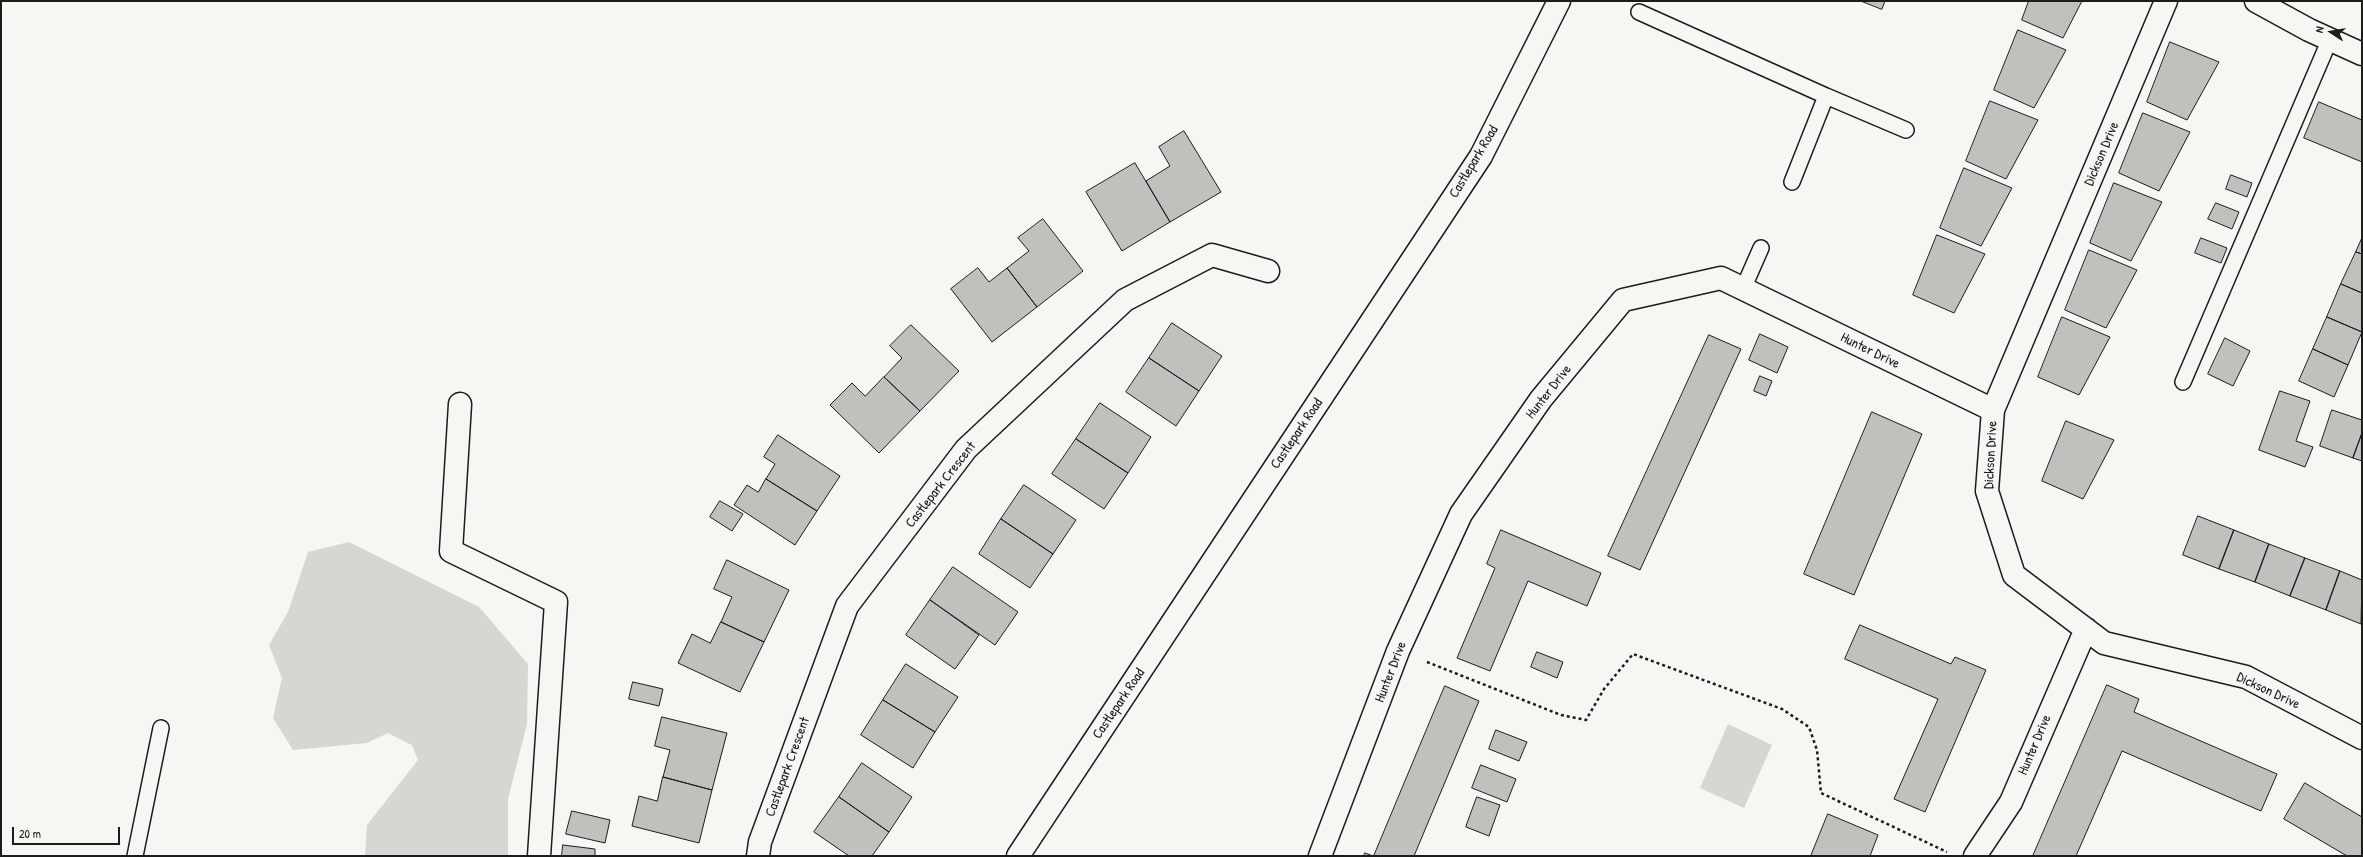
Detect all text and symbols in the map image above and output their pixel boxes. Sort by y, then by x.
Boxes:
north arrow [2311,12,2351,52]
text: N [2312,25,2327,34]
street label: Dickson Drive [2081,119,2123,189]
street label: Castlepark Road [1446,123,1502,201]
street label: Hunter Drive [1838,329,1902,373]
street label: Hunter Drive [1523,362,1575,422]
street label: Castlepark Road [1267,396,1327,472]
street label: Dickson Drive [1981,421,2001,489]
street label: Castlepark Crescent [902,439,980,531]
street label: Hunter Drive [1372,639,1410,705]
street label: Castlepark Road [1089,666,1149,742]
street label: Dickson Drive [2234,669,2302,713]
street label: Hunter Drive [2015,712,2055,778]
street label: Castlepark Crescent [762,715,814,819]
scale bar [14,819,122,845]
text: 20 m [19,825,41,842]

